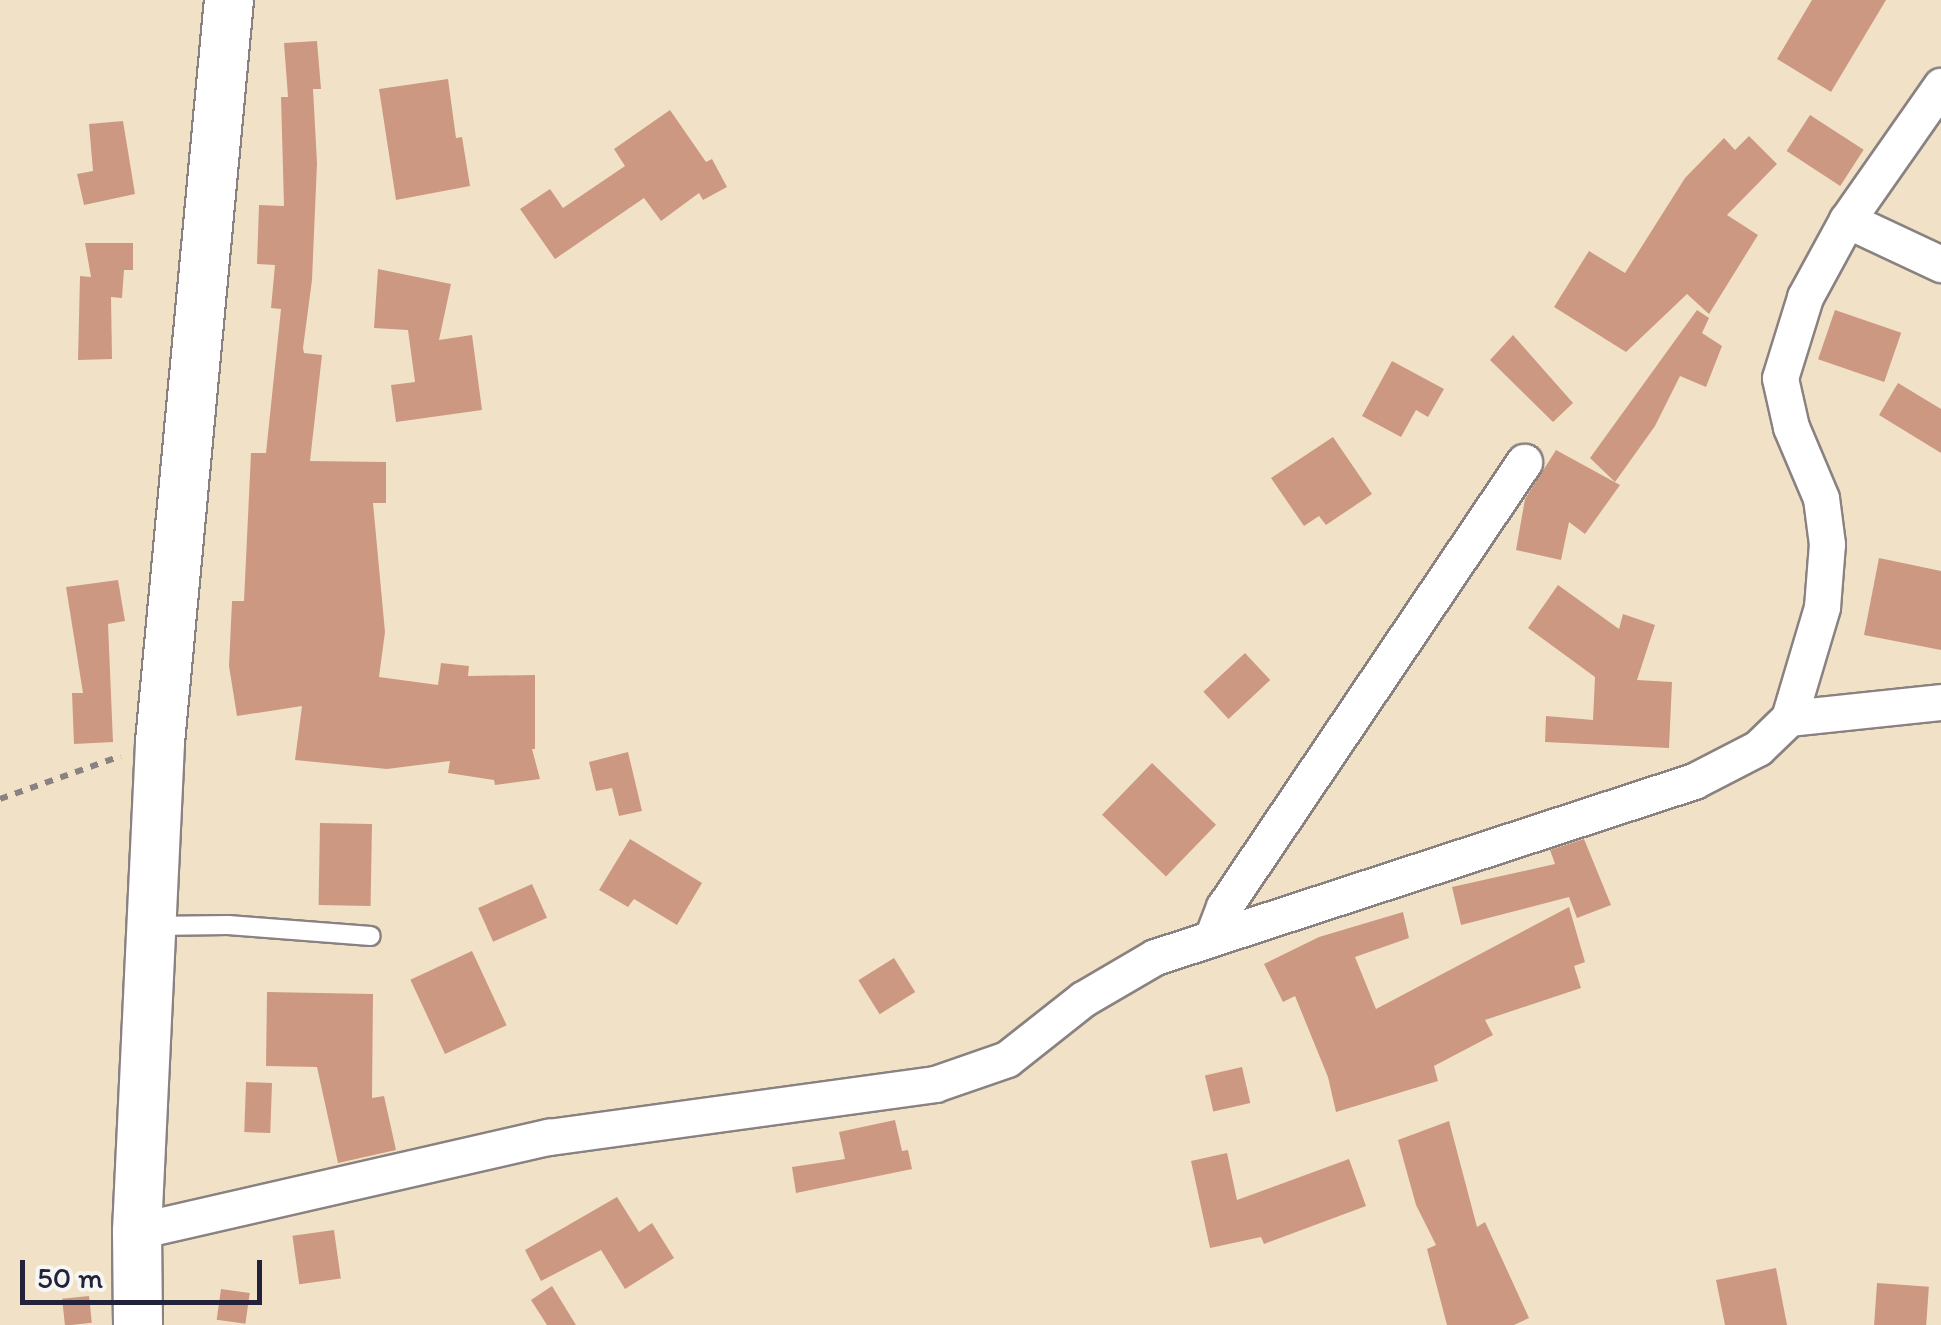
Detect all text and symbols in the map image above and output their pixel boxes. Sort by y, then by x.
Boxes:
scale bar [25,1240,268,1302]
text: 50 m [37,1259,103,1296]

